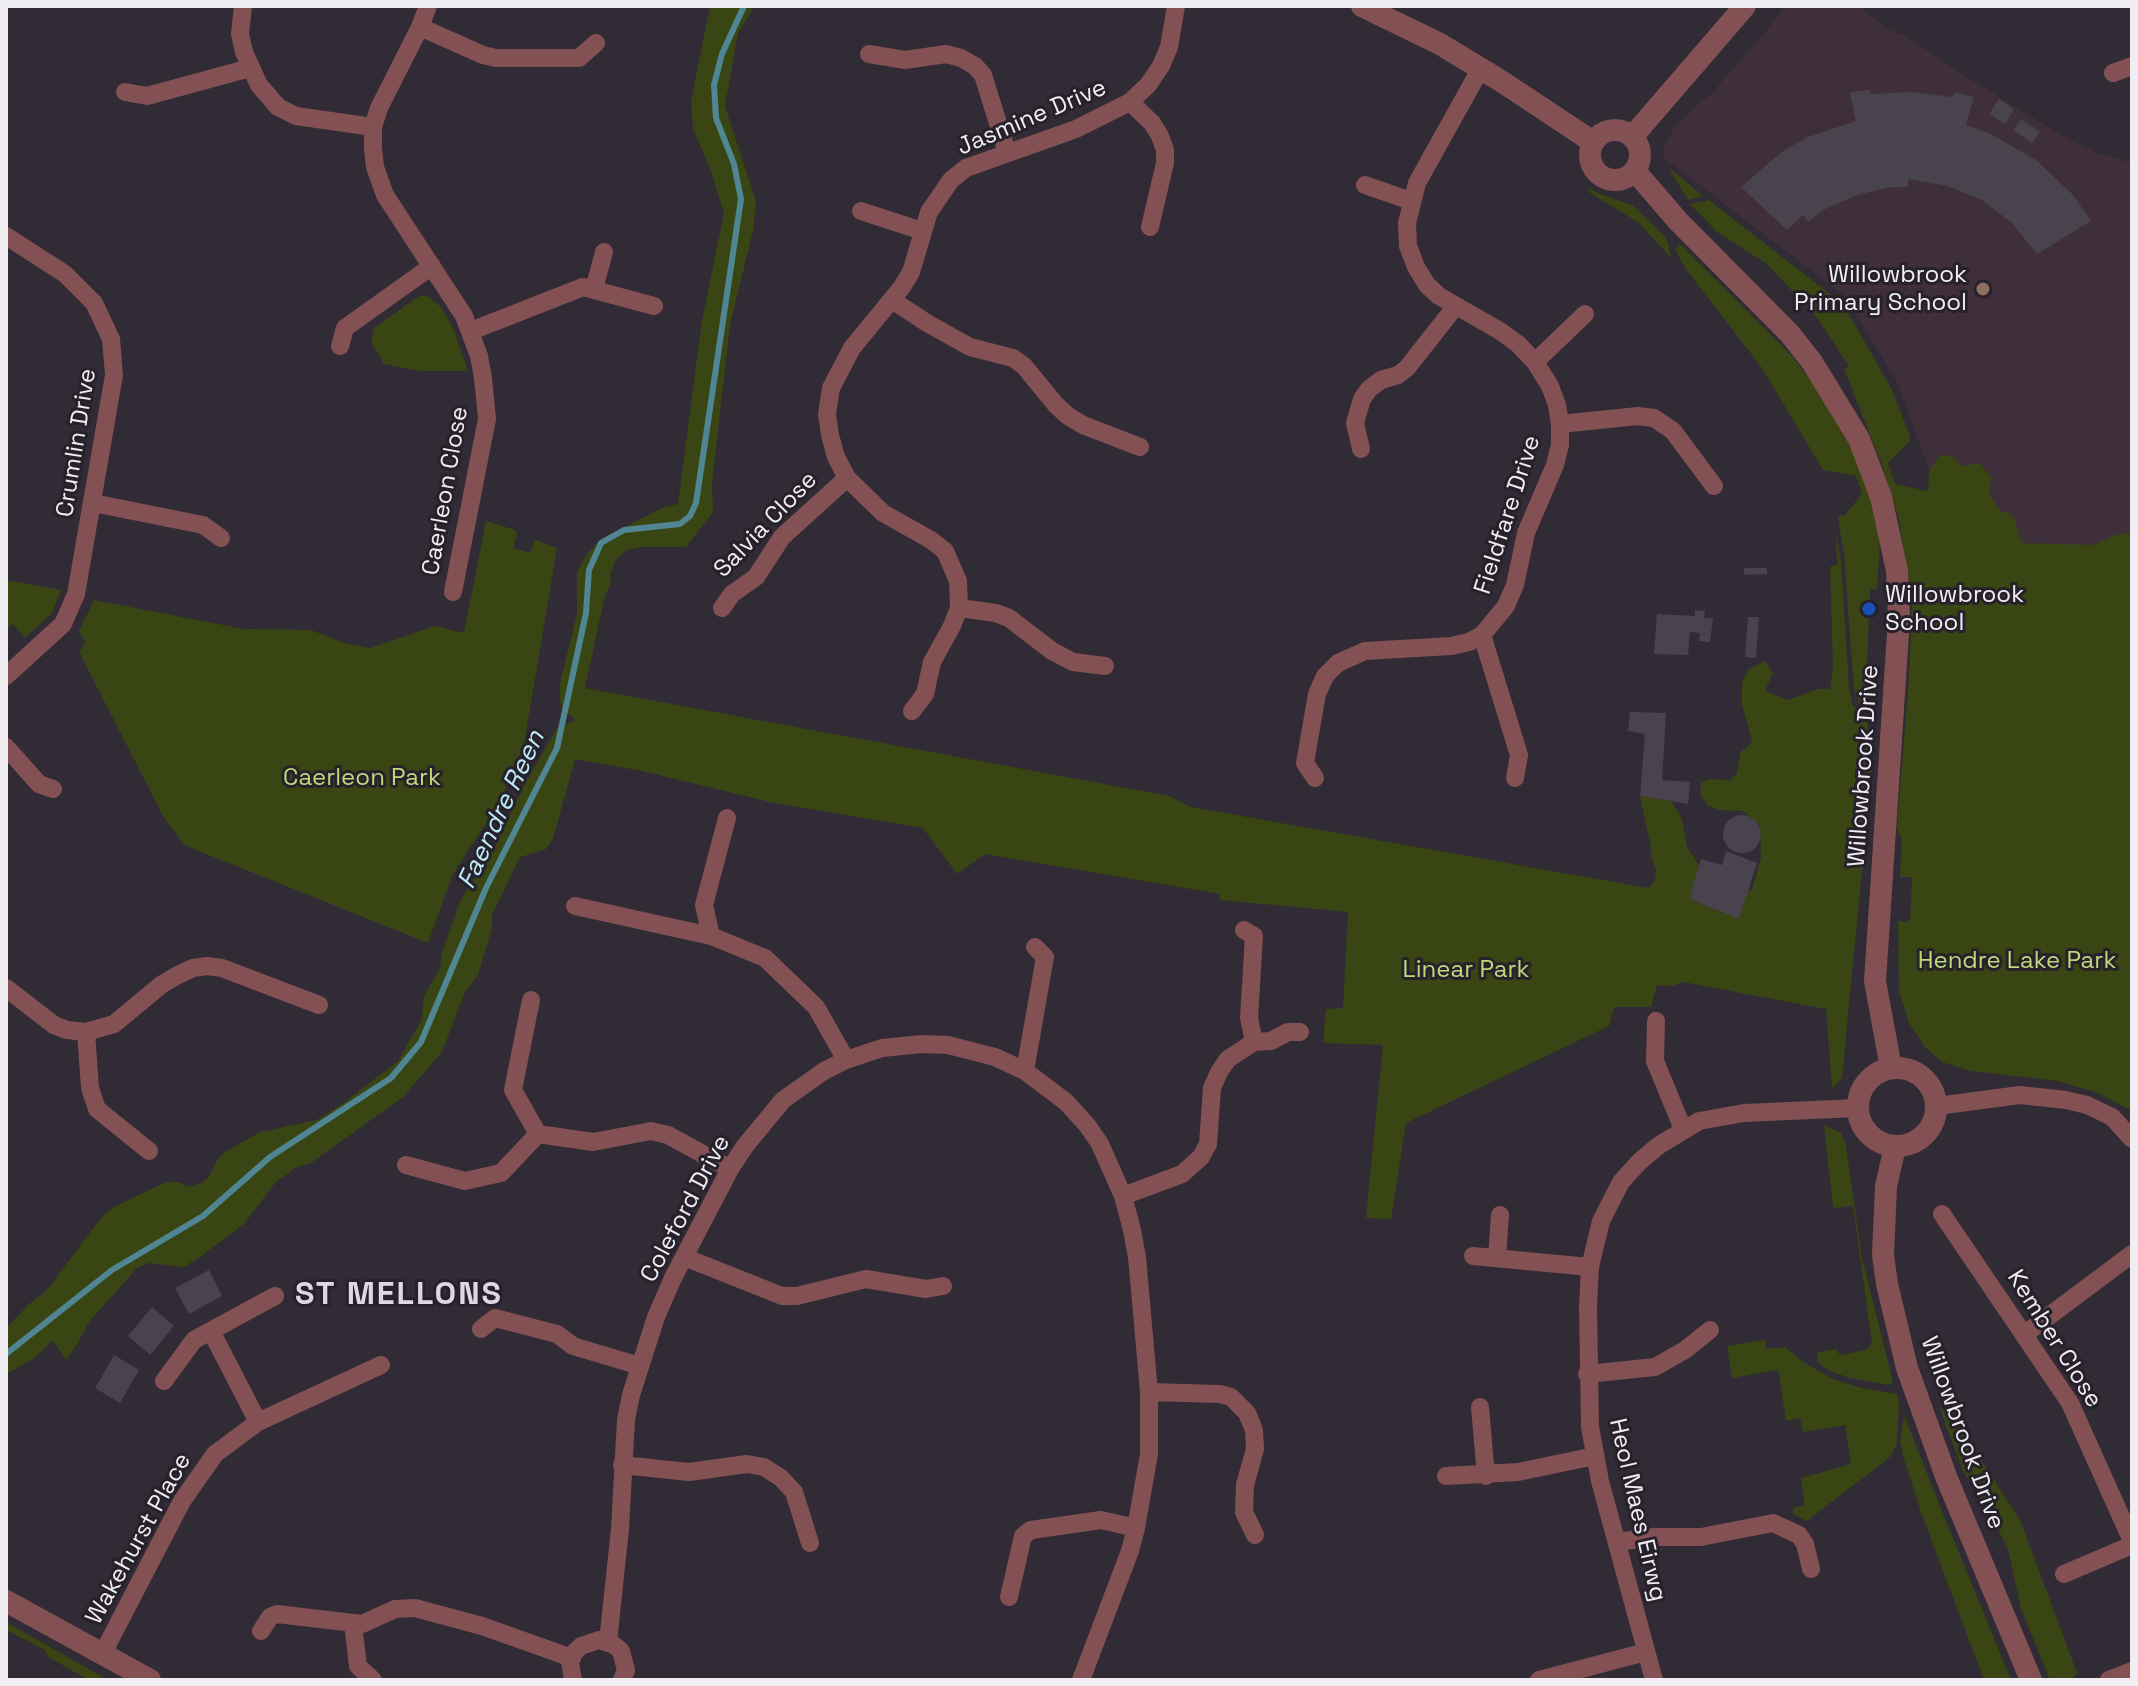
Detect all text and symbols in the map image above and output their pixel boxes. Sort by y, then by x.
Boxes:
street label: Jasmine Drive [953,74,1111,162]
place label: Willowbrook Primary School [1794,261,1967,317]
marker: Willowbrook Primary School [1974,280,1992,298]
street label: Crumlin Drive [51,367,103,519]
street label: Caerleon Close [417,404,475,578]
street label: Fieldfare Drive [1469,432,1547,598]
street label: Salvia Close [708,466,824,584]
place label: Willowbrook School [1885,581,2024,637]
marker: Willowbrook School [1860,600,1878,618]
street label: Willowbrook Drive [1843,664,1885,868]
water label: Faendre Reen [452,726,552,894]
park label: Caerleon Park [283,764,441,792]
park label: Hendre Lake Park [1918,947,2116,975]
park label: Linear Park [1403,956,1529,984]
street label: Coleford Drive [635,1131,737,1287]
street label: Kember Close [2000,1265,2108,1413]
district label: ST MELLONS [295,1276,503,1314]
street label: Willowbrook Drive [1914,1333,2010,1533]
street label: Heol Maes Eirwg [1602,1416,1672,1604]
street label: Wakehurst Place [80,1449,198,1629]

